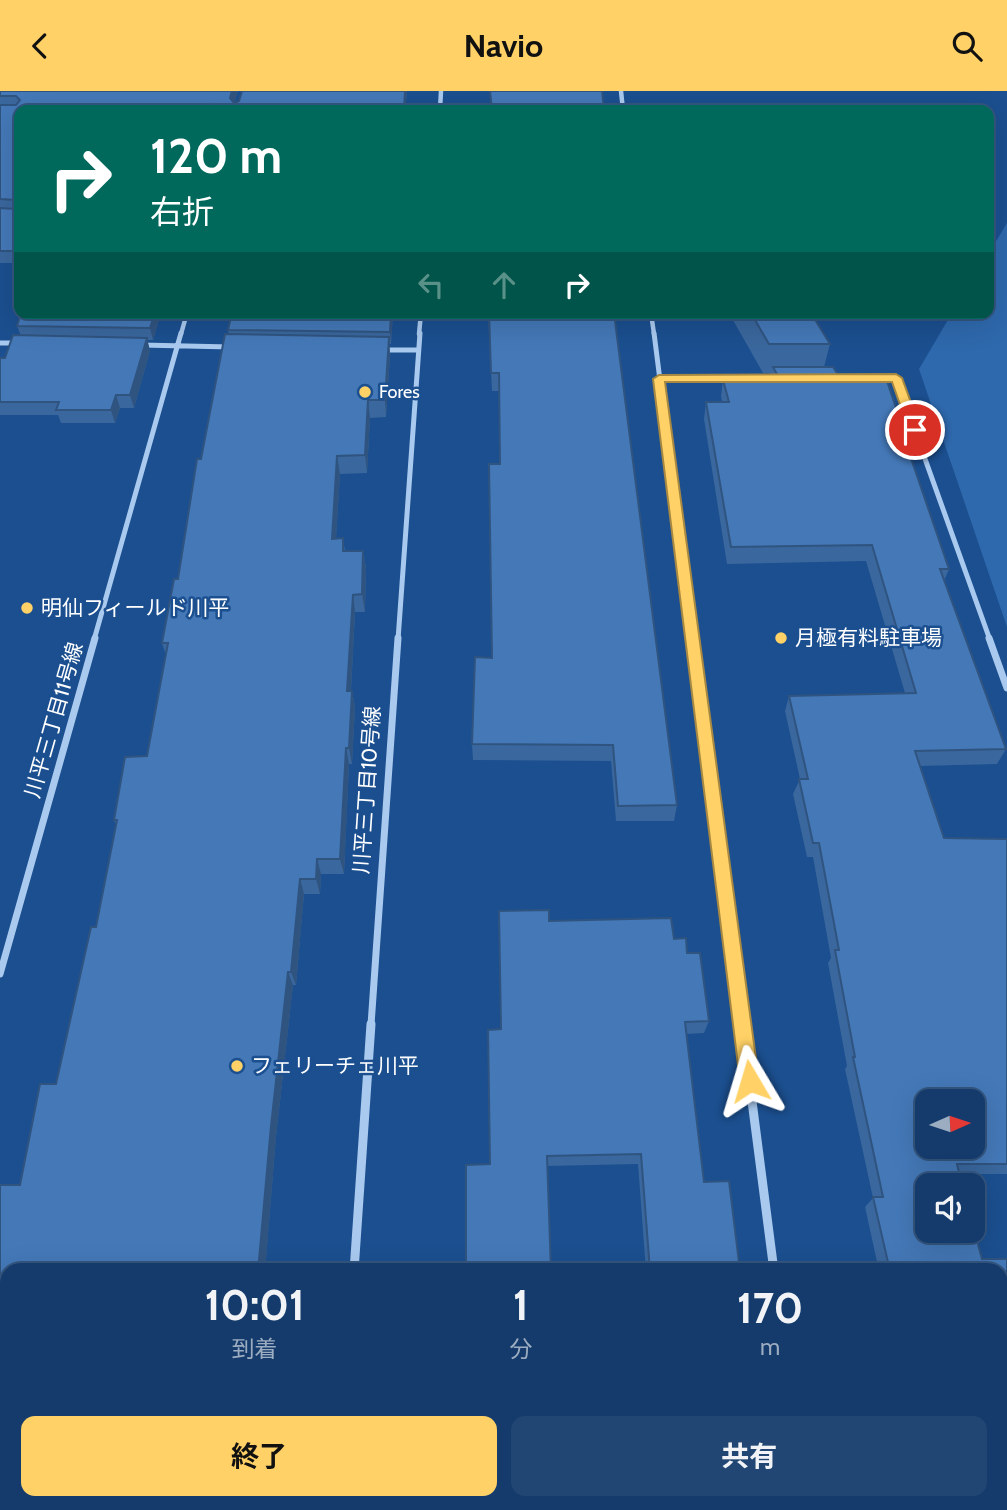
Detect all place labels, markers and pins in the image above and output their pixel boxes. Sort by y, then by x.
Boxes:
place label: Fores [379,381,420,403]
marker: Fores [357,384,373,400]
pin [885,400,945,460]
place label: 明仙フィールド川平 [41,595,230,620]
marker: 明仙フィールド川平 [19,600,35,616]
place label: 月極有料駐車場 [795,625,942,650]
marker: 月極有料駐車場 [773,630,789,646]
place label: フェリーチェ川平 [251,1053,419,1078]
marker: フェリーチェ川平 [229,1058,245,1074]

